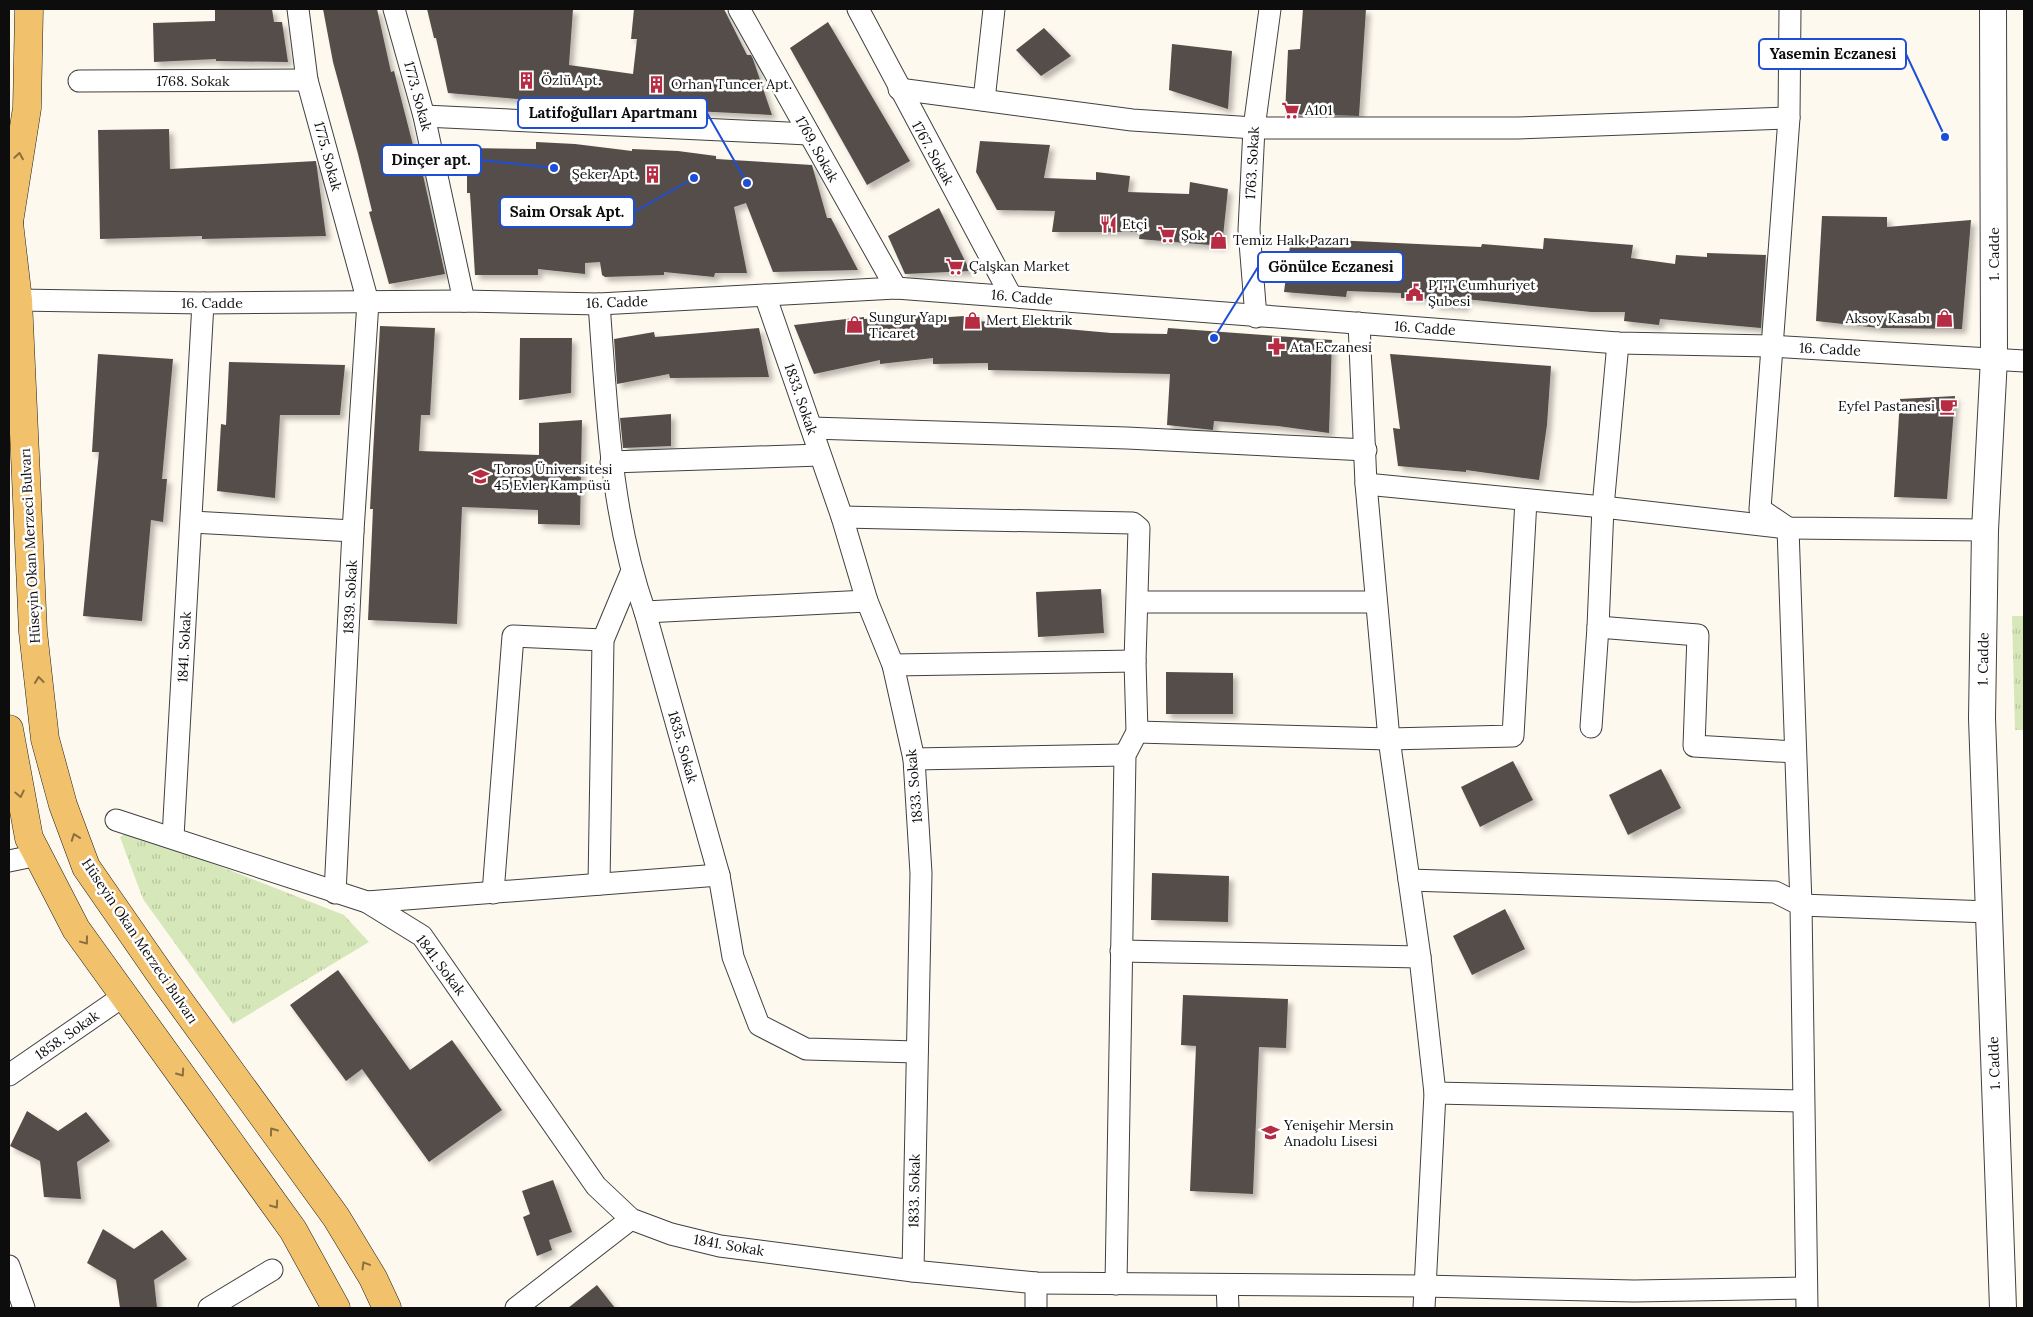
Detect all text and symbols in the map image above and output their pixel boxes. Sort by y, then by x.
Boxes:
callout: Yasemin Eczanesi [1759,39,1906,69]
text: Yasemin Eczanesi [1770,44,1896,63]
street label: 1773. Sokak [400,59,436,133]
building icon: Özlü Apt. [517,70,537,90]
place label: Özlü Apt. [541,71,601,89]
street label: 1768. Sokak [156,72,230,90]
building icon: Orhan Tuncer Apt. [647,74,667,94]
place label: Orhan Tuncer Apt. [671,75,792,93]
callout: Latifoğulları Apartmanı [518,98,707,128]
supermarket icon: A101 [1281,100,1301,120]
place label: A101 [1304,101,1333,119]
text: Latifoğulları Apartmanı [529,103,698,122]
street label: 1769. Sokak [791,113,843,186]
street label: 1767. Sokak [908,118,958,189]
street label: 1775. Sokak [310,119,346,193]
street label: 1763. Sokak [1241,126,1263,200]
callout: Dinçer apt. [382,145,481,175]
text: Dinçer apt. [391,150,471,169]
one-way arrow [14,152,24,161]
building icon: Şeker Apt. [642,164,662,184]
place label: Şeker Apt. [572,165,638,183]
callout: Saim Orsak Apt. [500,197,634,227]
text: Saim Orsak Apt. [510,202,624,221]
restaurant icon: Etçi [1098,214,1118,234]
place label: Etçi [1122,215,1147,233]
supermarket icon: Şok [1157,225,1177,245]
place label: Şok [1181,226,1205,244]
street label: 1. Cadde [1985,227,2003,281]
shop icon: Temiz Halk Pazarı [1209,230,1229,250]
place label: Temiz Halk Pazarı [1233,231,1349,249]
callout: Gönülce Eczanesi [1258,252,1403,282]
supermarket icon: Çalşkan Market [945,256,965,276]
place label: Çalşkan Market [969,257,1070,275]
text: Gönülce Eczanesi [1268,257,1394,276]
place label: PTT Cumhuriyet Şubesi [1428,276,1536,310]
public building icon: PTT Cumhuriyet Şubesi [1404,283,1424,303]
street label: 16. Cadde [991,285,1054,309]
street label: 16. Cadde [586,292,649,312]
street label: 16. Cadde [181,294,243,312]
place label: Sungur Yapı Ticaret [869,308,947,342]
shop icon: Aksoy Kasabı [1934,308,1954,328]
place label: Aksoy Kasabı [1845,309,1930,327]
shop icon: Mert Elektrik [962,310,982,330]
place label: Mert Elektrik [986,311,1073,329]
shop icon: Sungur Yapı Ticaret [845,315,865,335]
street label: 16. Cadde [1394,317,1457,339]
pharmacy icon: Ata Eczanesi [1266,337,1286,357]
place label: Ata Eczanesi [1289,338,1372,356]
street label: 16. Cadde [1799,338,1862,360]
street label: 1833. Sokak [780,361,822,437]
cafe icon: Eyfel Pastanesi [1939,396,1959,416]
place label: Eyfel Pastanesi [1838,397,1935,415]
street label: Hüseyin Okan Merzeci Bulvarı [16,448,44,644]
place label: Toros Üniversitesi 45 Evler Kampüsü [494,460,613,494]
school or university icon: Toros Üniversitesi 45 Evler Kampüsü [470,467,490,487]
street label: 1839. Sokak [339,559,361,634]
street label: 1841. Sokak [173,611,195,683]
street label: 1. Cadde [1974,632,1992,686]
one-way arrow [34,676,45,684]
street label: 1835. Sokak [664,709,702,785]
street label: 1833. Sokak [902,748,926,824]
one-way arrow [15,790,25,799]
one-way arrow [71,834,81,842]
street label: Hüseyin Okan Merzeci Bulvarı [78,855,202,1027]
street label: 1841. Sokak [412,931,470,999]
one-way arrow [79,935,88,945]
street label: 1858. Sokak [32,1006,103,1064]
street label: 1. Cadde [1984,1036,2004,1090]
one-way arrow [175,1067,184,1077]
place label: Yenişehir Mersin Anadolu Lisesi [1283,1116,1394,1150]
school or university icon: Yenişehir Mersin Anadolu Lisesi [1260,1123,1280,1143]
one-way arrow [271,1128,279,1137]
street label: 1833. Sokak [904,1153,924,1228]
one-way arrow [269,1199,278,1209]
street label: 1841. Sokak [692,1230,766,1260]
one-way arrow [361,1261,371,1270]

